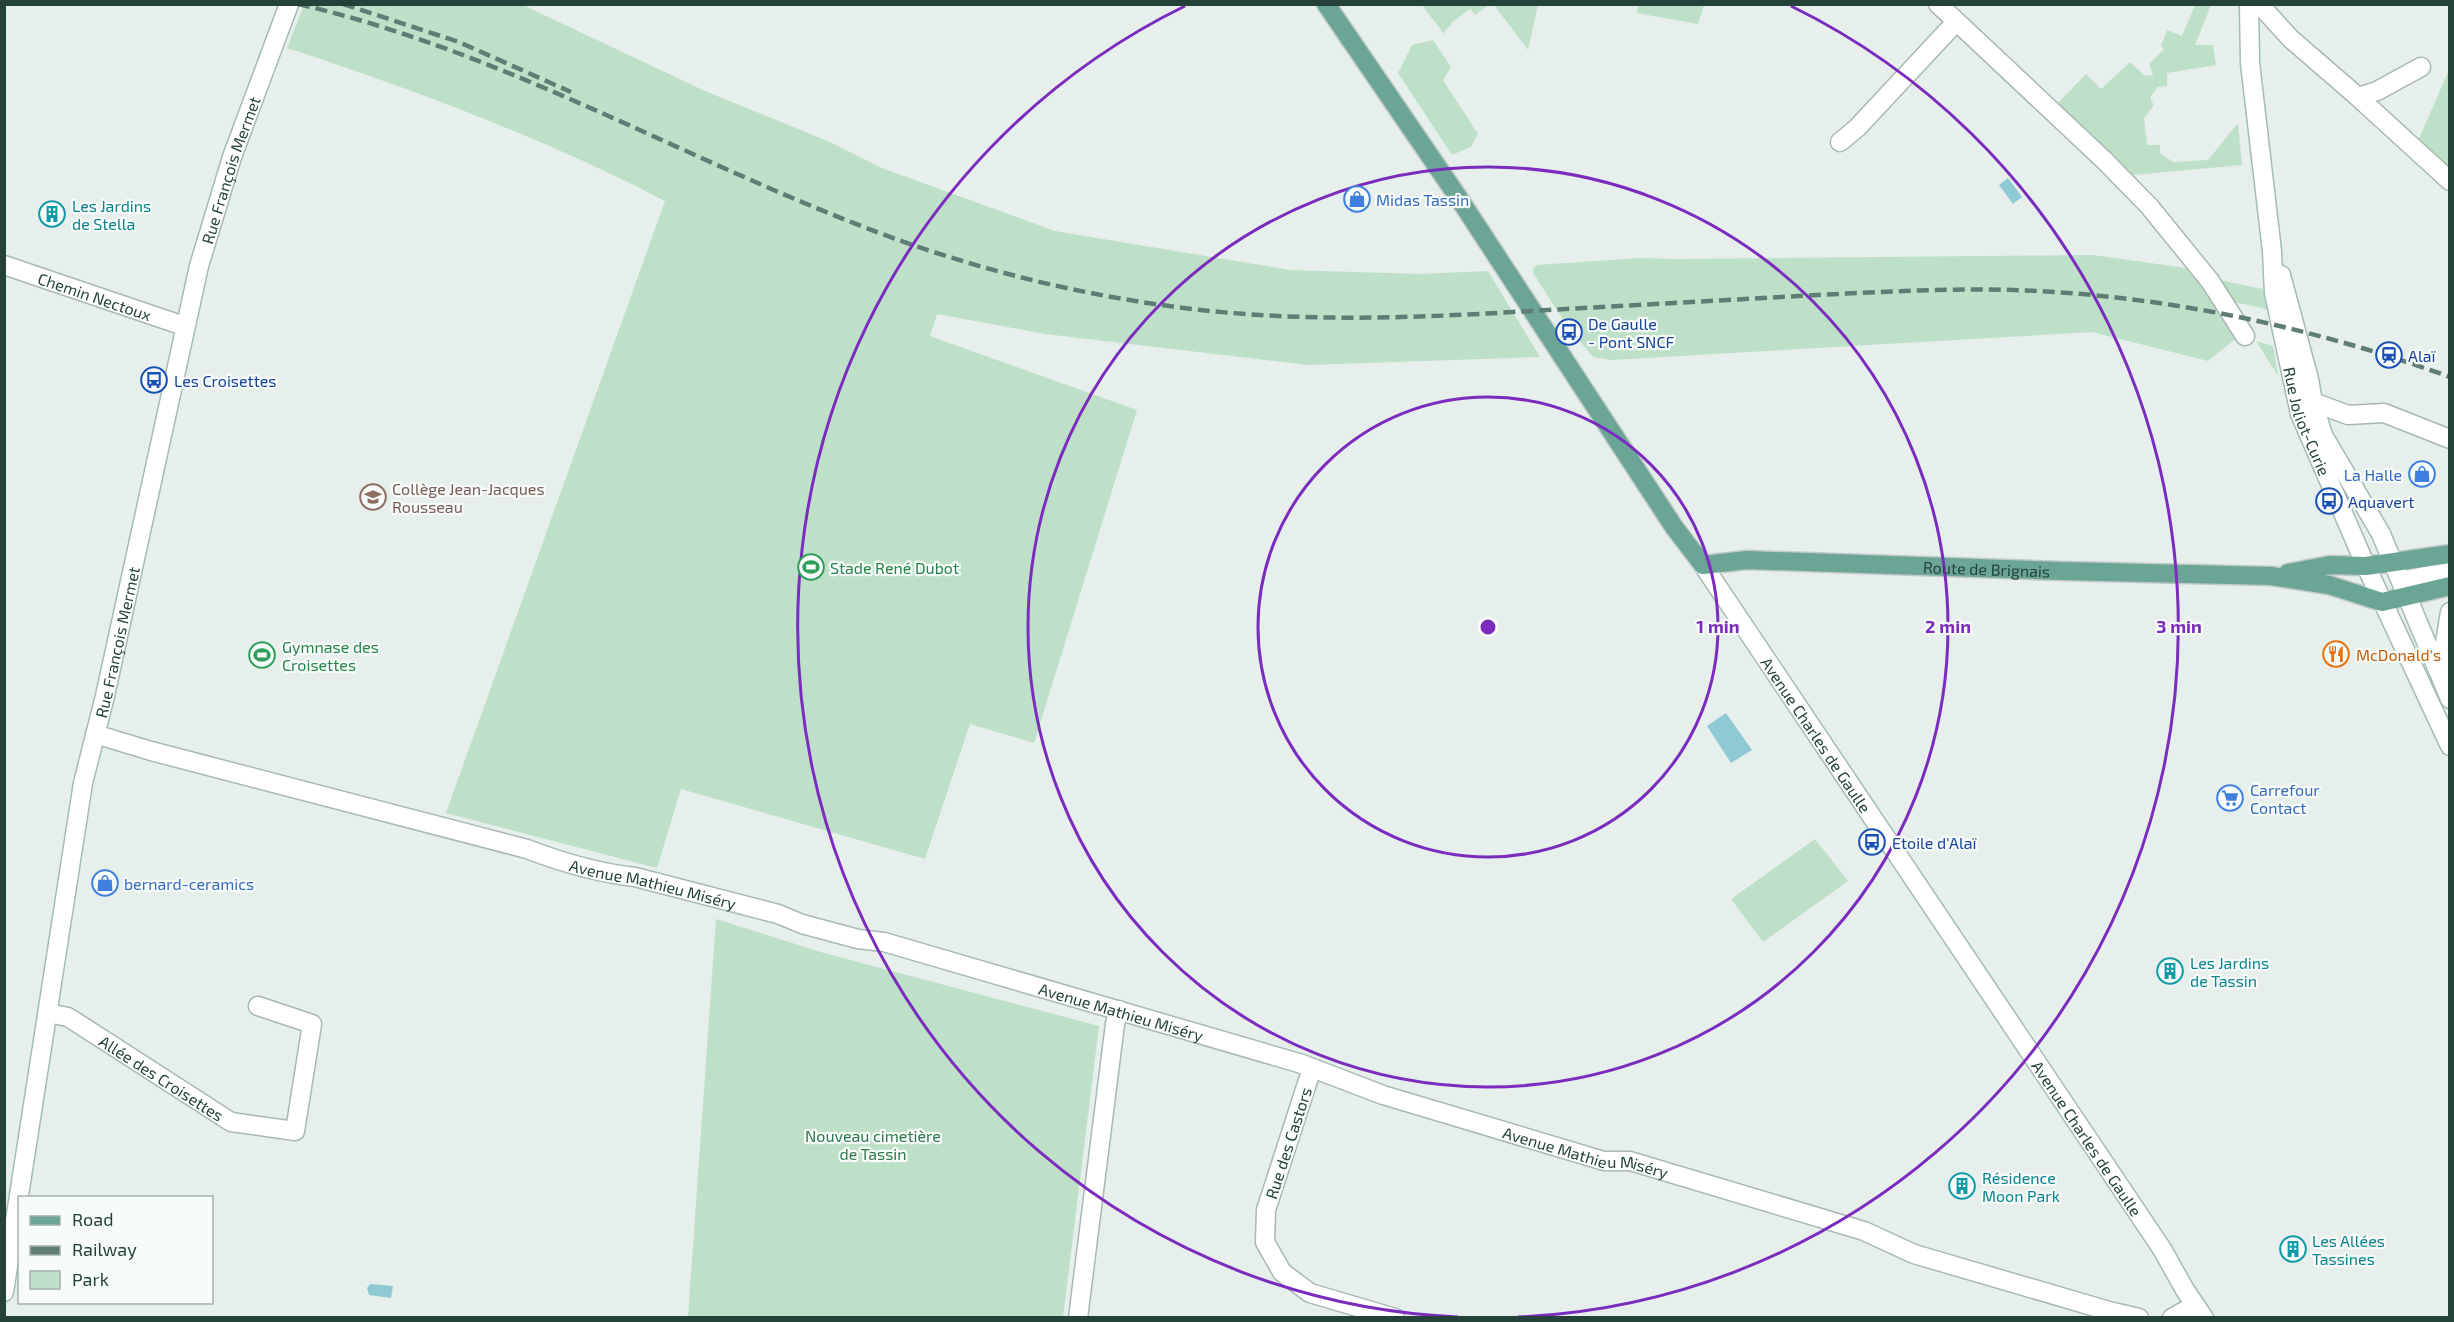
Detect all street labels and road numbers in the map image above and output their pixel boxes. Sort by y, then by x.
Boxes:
street label: Rue François Mermet [197,93,263,246]
street label: Chemin Nectoux [36,268,155,324]
street label: Rue Joliot-Curie [2281,365,2335,478]
street label: Route de Brignais [1923,557,2050,580]
street label: Rue François Mermet [90,565,143,720]
street label: Avenue Charles de Gaulle [1758,653,1876,816]
street label: Avenue Mathieu Miséry [568,855,739,912]
street label: Avenue Mathieu Miséry [1037,978,1206,1044]
street label: Allée des Croisettes [96,1031,227,1124]
street label: Avenue Charles de Gaulle [2028,1057,2146,1219]
street label: Rue des Castors [1261,1085,1315,1201]
street label: Avenue Mathieu Miséry [1501,1122,1671,1182]

